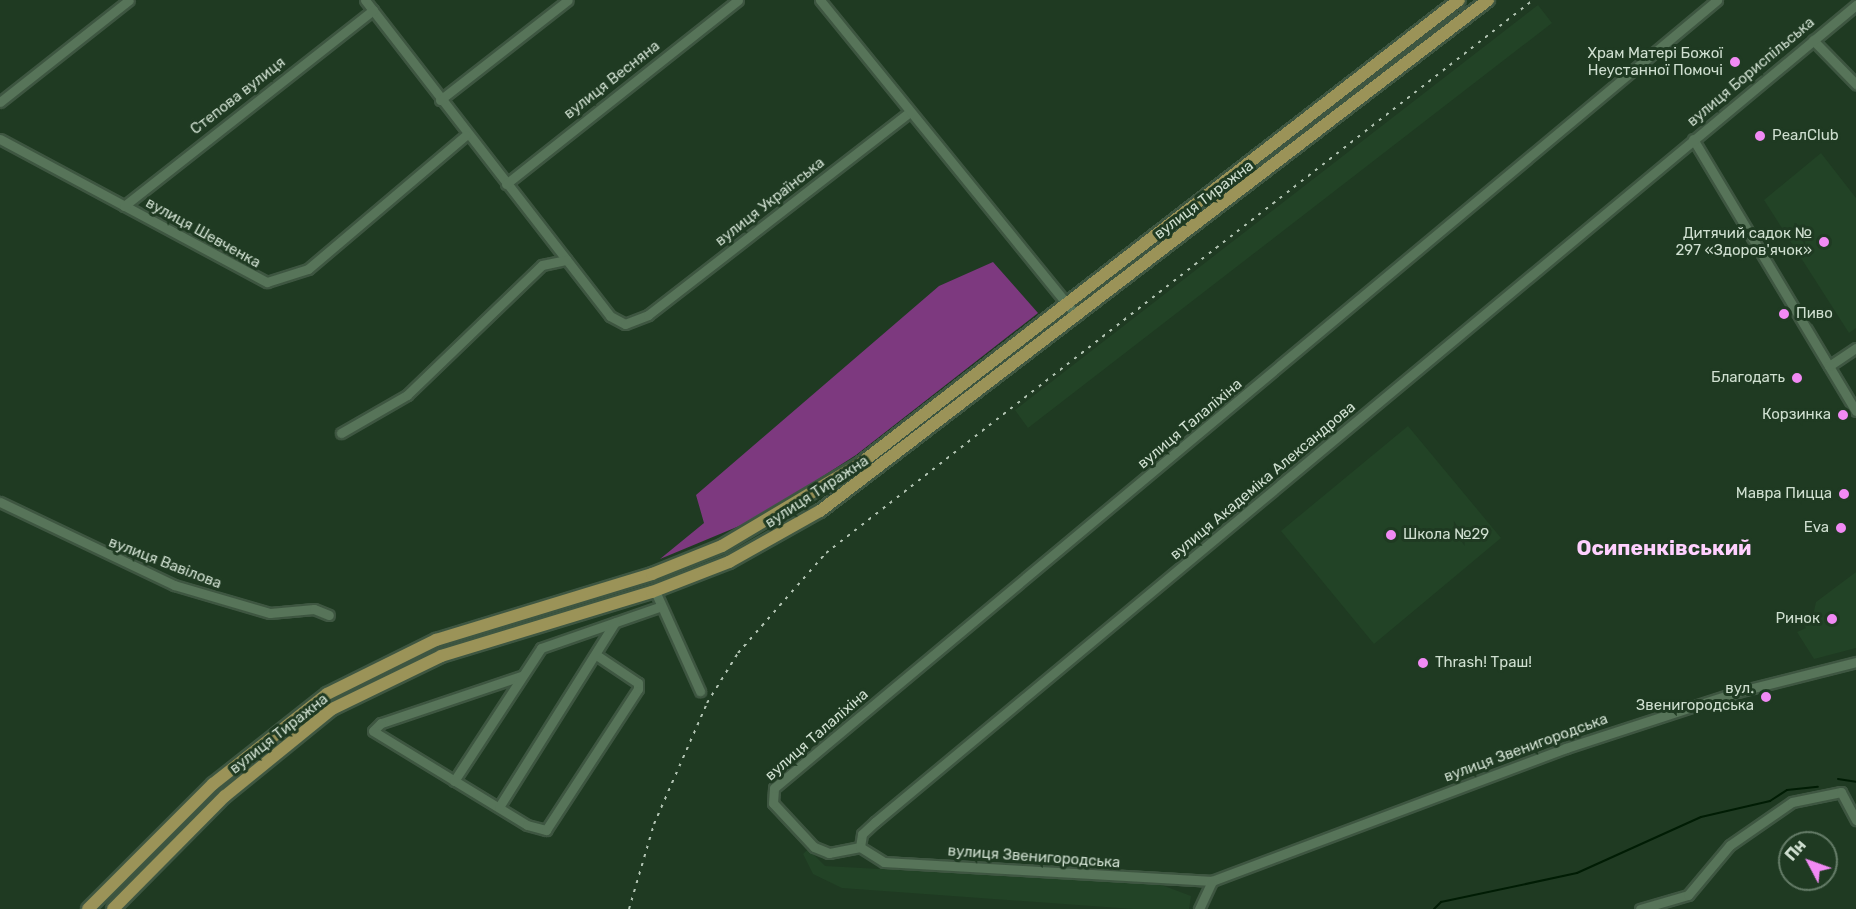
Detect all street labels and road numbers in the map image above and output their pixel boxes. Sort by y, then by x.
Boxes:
street label: вулиця Бориспільська [1684,14,1818,130]
street label: вулиця Весняна [561,37,663,123]
street label: Степова вулиця [187,53,289,139]
street label: вулиця Українська [712,154,828,250]
street label: вулиця Тиражна [1151,157,1257,243]
street label: вулиця Шевченка [142,194,264,272]
street label: вулиця Талаліхіна [1134,375,1246,473]
street label: вулиця Академіка Александрова [1167,398,1359,564]
street label: вулиця Тиражна [762,452,872,532]
street label: вулиця Вавілова [106,533,224,593]
street label: вулиця Талаліхіна [762,685,872,785]
street label: вулиця Тиражна [226,690,332,778]
street label: вулиця Звенигородська [1442,710,1610,786]
street label: вулиця Звенигородська [947,842,1121,872]

